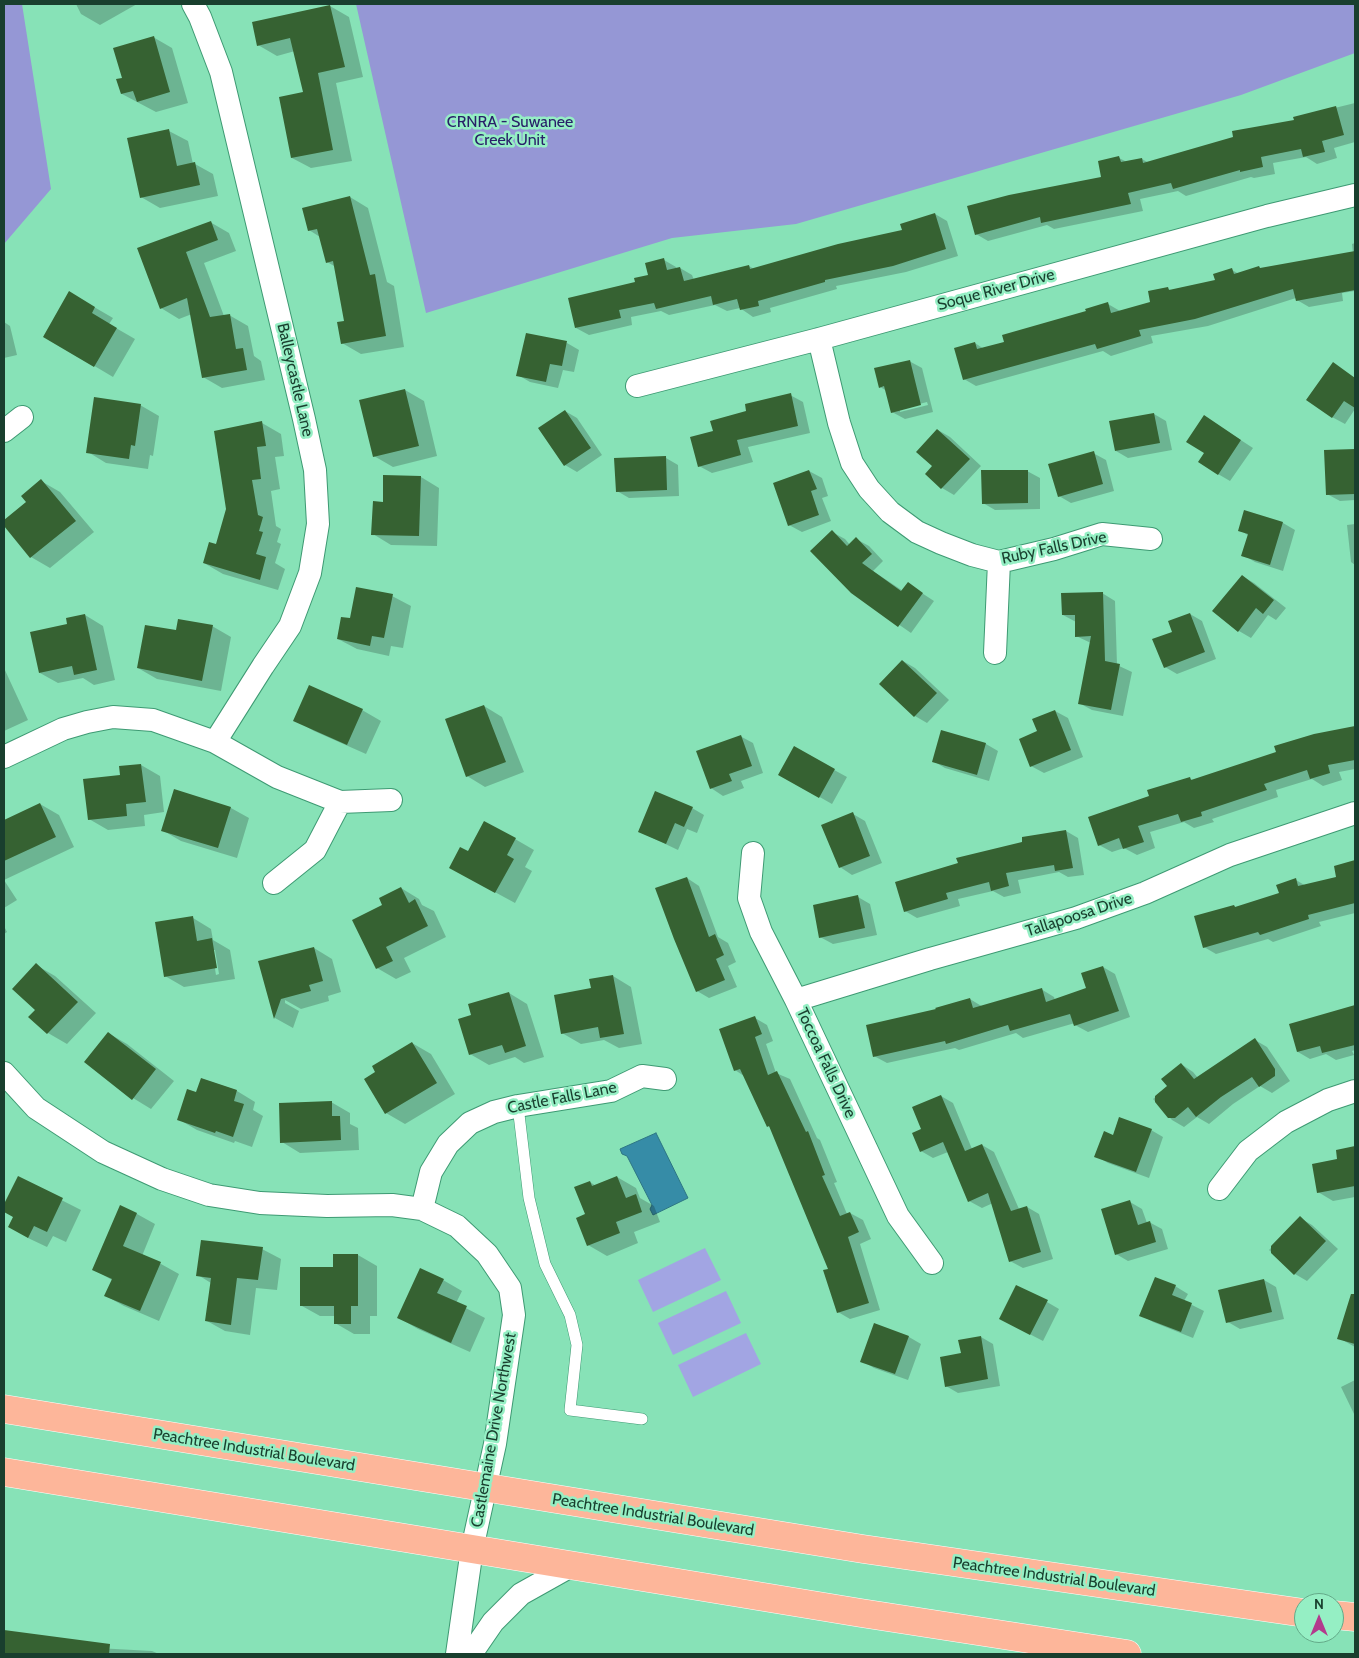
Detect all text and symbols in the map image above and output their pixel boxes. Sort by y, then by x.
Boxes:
park label: CRNRA - Suwanee Creek Unit [447,112,573,150]
street label: Soque River Drive [935,265,1057,315]
street label: Balleycastle Lane [273,321,317,439]
street label: Ruby Falls Drive [1000,527,1108,569]
street label: Tallapoosa Drive [1023,889,1135,941]
street label: Toccoa Falls Drive [792,1005,860,1121]
street label: Castle Falls Lane [506,1078,618,1118]
street label: Castlemaine Drive Northwest [467,1331,521,1529]
street label: Peachtree Industrial Boulevard [152,1425,356,1475]
street label: Peachtree Industrial Boulevard [551,1490,755,1540]
street label: Peachtree Industrial Boulevard [952,1553,1156,1601]
north arrow [1294,1593,1344,1643]
text: N [1314,1595,1324,1613]

